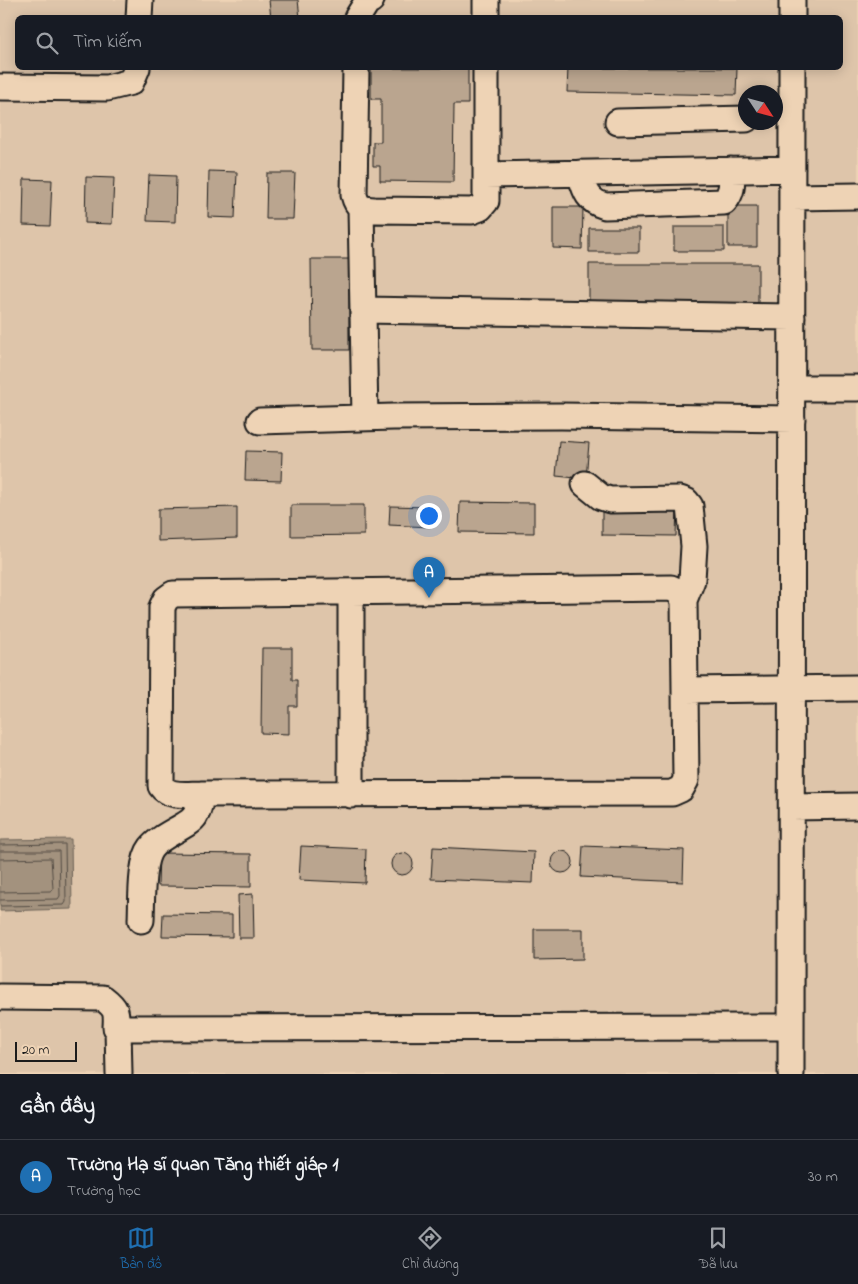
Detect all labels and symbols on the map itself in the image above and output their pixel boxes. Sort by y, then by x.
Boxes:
north arrow [738,85,783,130]
your location [416,503,442,529]
pin: A [413,557,445,598]
scale bar [15,1039,78,1062]

